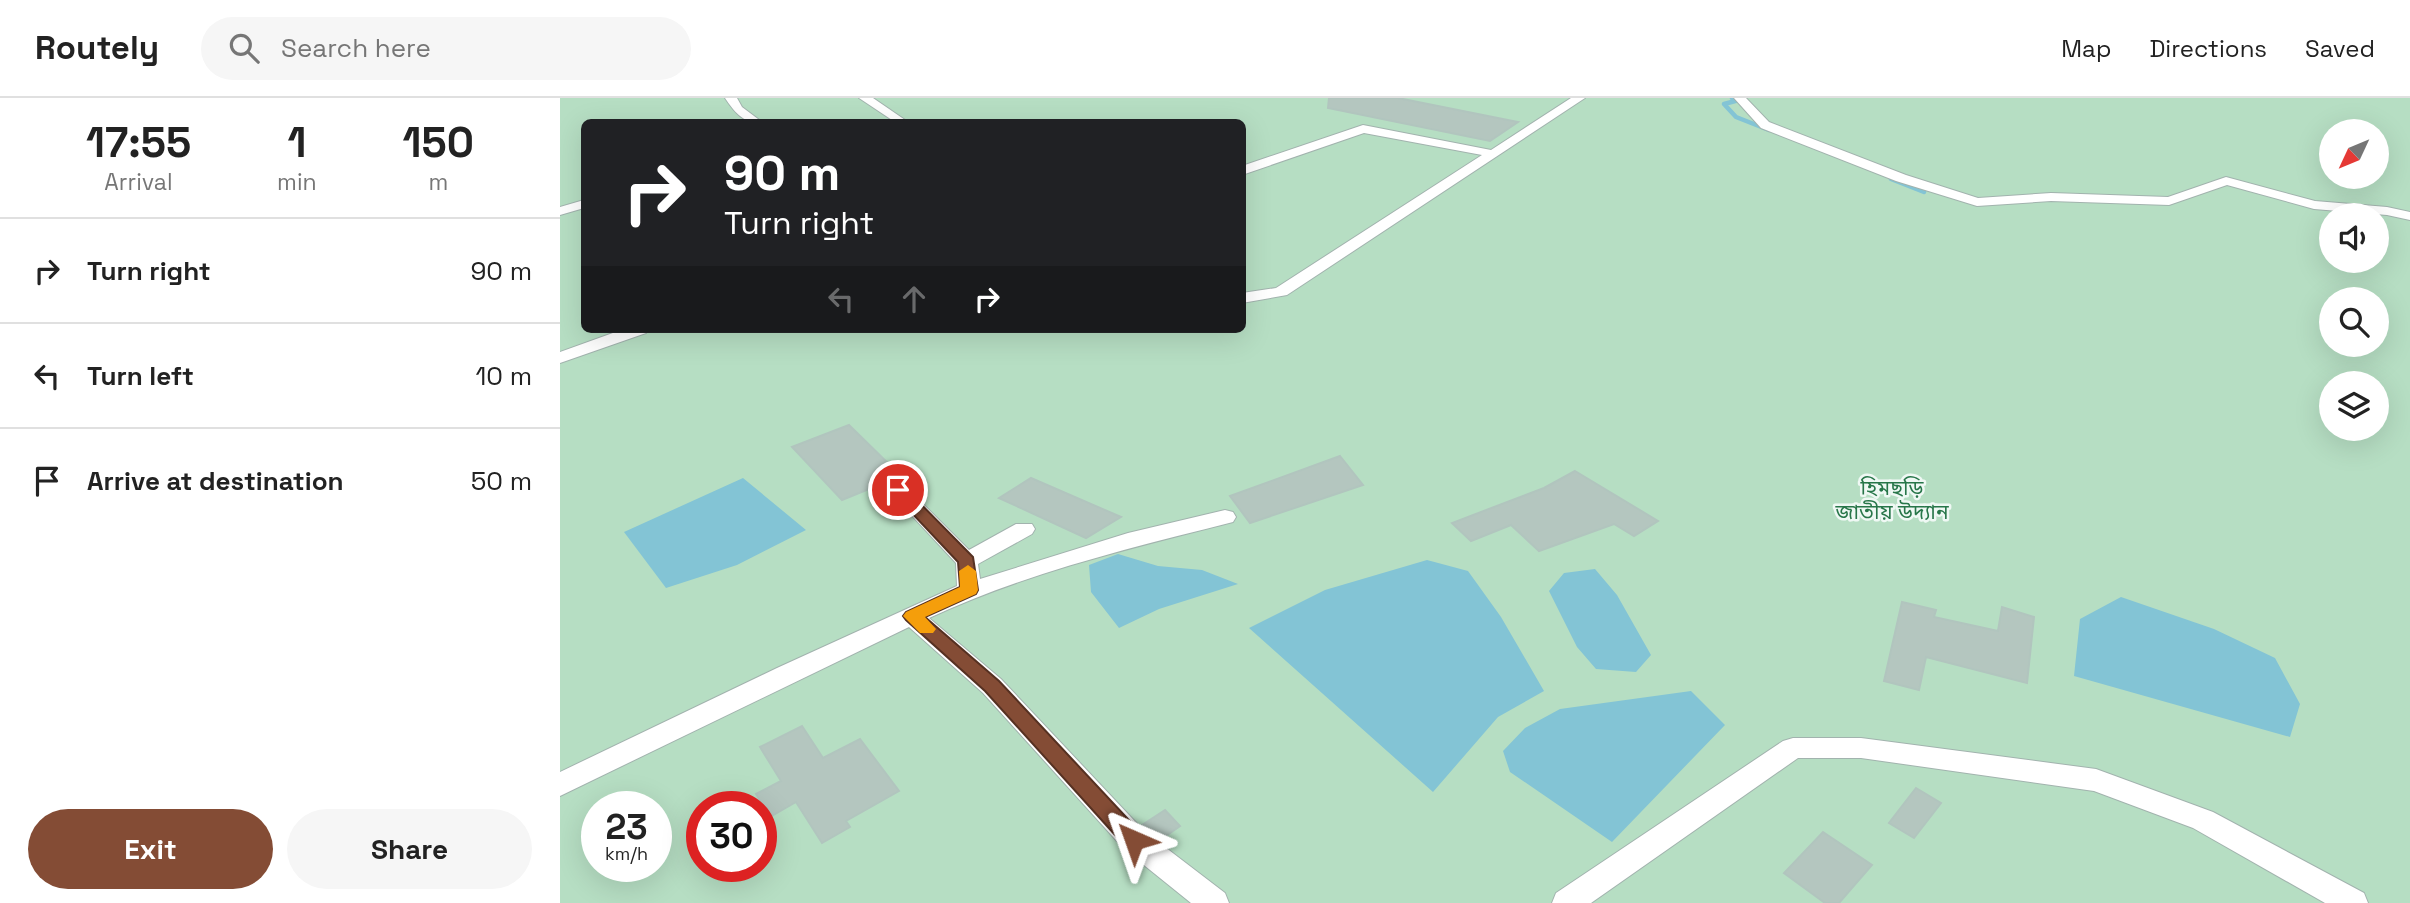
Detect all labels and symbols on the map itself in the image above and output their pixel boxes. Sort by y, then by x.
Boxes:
north arrow [2319,119,2389,189]
pin [868,460,928,520]
park label: হিমছড়ি জাতীয় উদ্যান [1834,474,1949,525]
speed limit sign: 30 [686,791,777,882]
position arrow [1097,803,1171,877]

